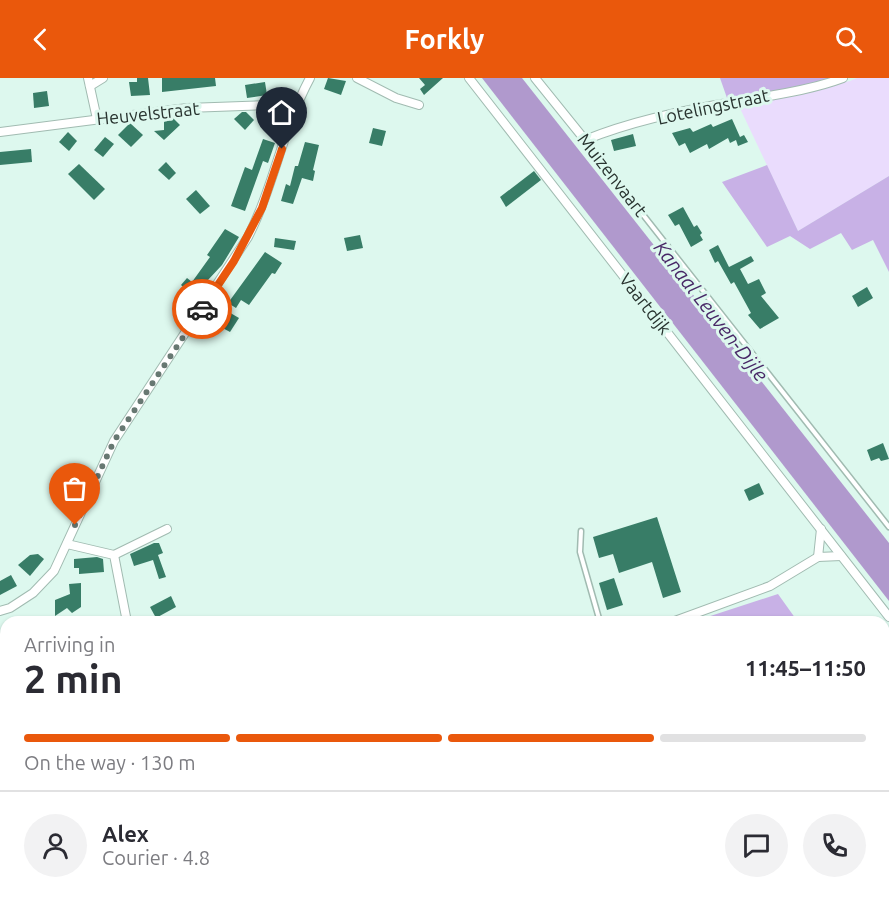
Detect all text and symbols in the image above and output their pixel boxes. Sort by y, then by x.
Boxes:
icon: back [24,23,57,56]
icon: search [832,23,865,56]
text: Forkly [405,24,484,54]
street label: Lotelingstraat [655,84,770,128]
pin [256,87,307,149]
icon: home [265,96,298,129]
street label: Heuvelstraat [95,98,200,128]
street label: Muizenvaart [574,129,651,220]
water label: Kanaal Leuven-Dijle [649,236,773,385]
street label: Vaartdijk [616,269,676,338]
courier [172,279,232,339]
icon: car [186,293,219,326]
pin [49,463,100,525]
icon: bag [58,472,91,505]
text: Arriving in [24,633,115,656]
text: 11:45–11:50 [745,655,866,680]
text: 2 min [24,657,123,700]
text: On the way · 130 m [24,751,196,774]
button: person [24,814,87,877]
button: chat [725,814,788,877]
button: phone [803,814,866,877]
text: Alex [102,821,149,846]
text: Courier · 4.8 [102,846,210,869]

